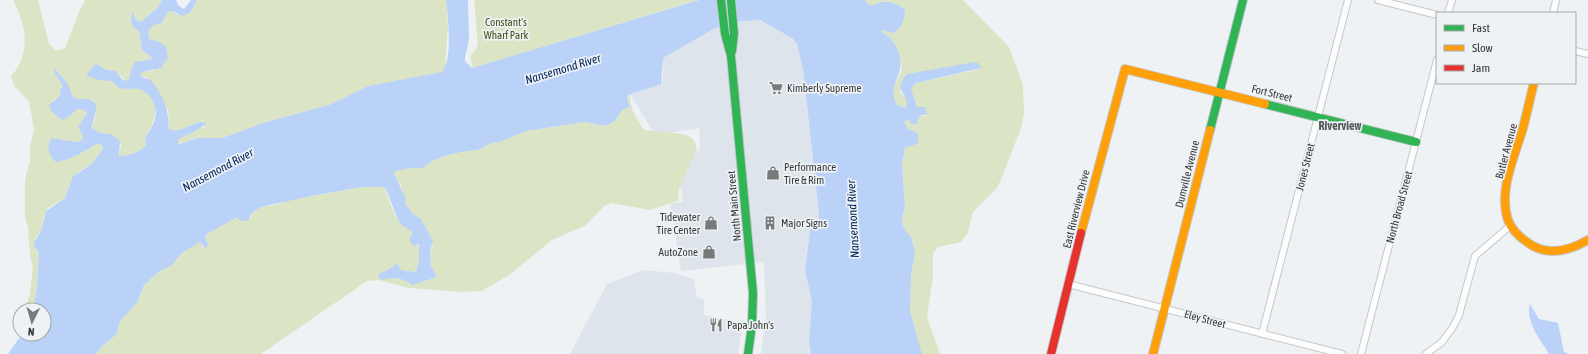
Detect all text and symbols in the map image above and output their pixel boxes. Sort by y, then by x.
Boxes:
legend [1436,12,1576,84]
park label: Constant's Wharf Park [484,16,528,41]
text: Fast [1472,21,1490,35]
text: Slow [1472,41,1493,55]
water label: Nansemond River [524,51,603,87]
text: Jam [1472,61,1490,75]
supermarket icon: Kimberly Supreme [768,80,784,96]
place label: Kimberly Supreme [787,82,861,94]
street label: Fort Street [1250,82,1294,104]
district label: Riverview [1319,119,1362,133]
street label: Butler Avenue [1493,122,1519,180]
street label: Dumville Avenue [1173,139,1201,209]
street label: Jones Street [1293,142,1317,192]
water label: Nansemond River [180,145,256,195]
place label: Performance Tire & Rim [784,161,836,186]
shop icon: Performance Tire & Rim [765,165,781,181]
street label: East Riverview Drive [1060,169,1092,249]
street label: North Main Street [725,170,743,242]
street label: North Broad Street [1384,170,1414,244]
water label: Nansemond River [844,179,862,258]
place label: Tidewater Tire Center [657,211,701,236]
shop icon: Tidewater Tire Center [703,215,719,231]
building icon: Major Signs [762,215,778,231]
place label: Major Signs [781,217,827,229]
shop icon: AutoZone [701,244,717,260]
place label: AutoZone [659,246,698,258]
north arrow [12,302,52,342]
street label: Eley Street [1183,308,1227,330]
restaurant icon: Papa John's [708,317,724,333]
place label: Papa John's [727,319,774,331]
text: N [27,326,35,338]

